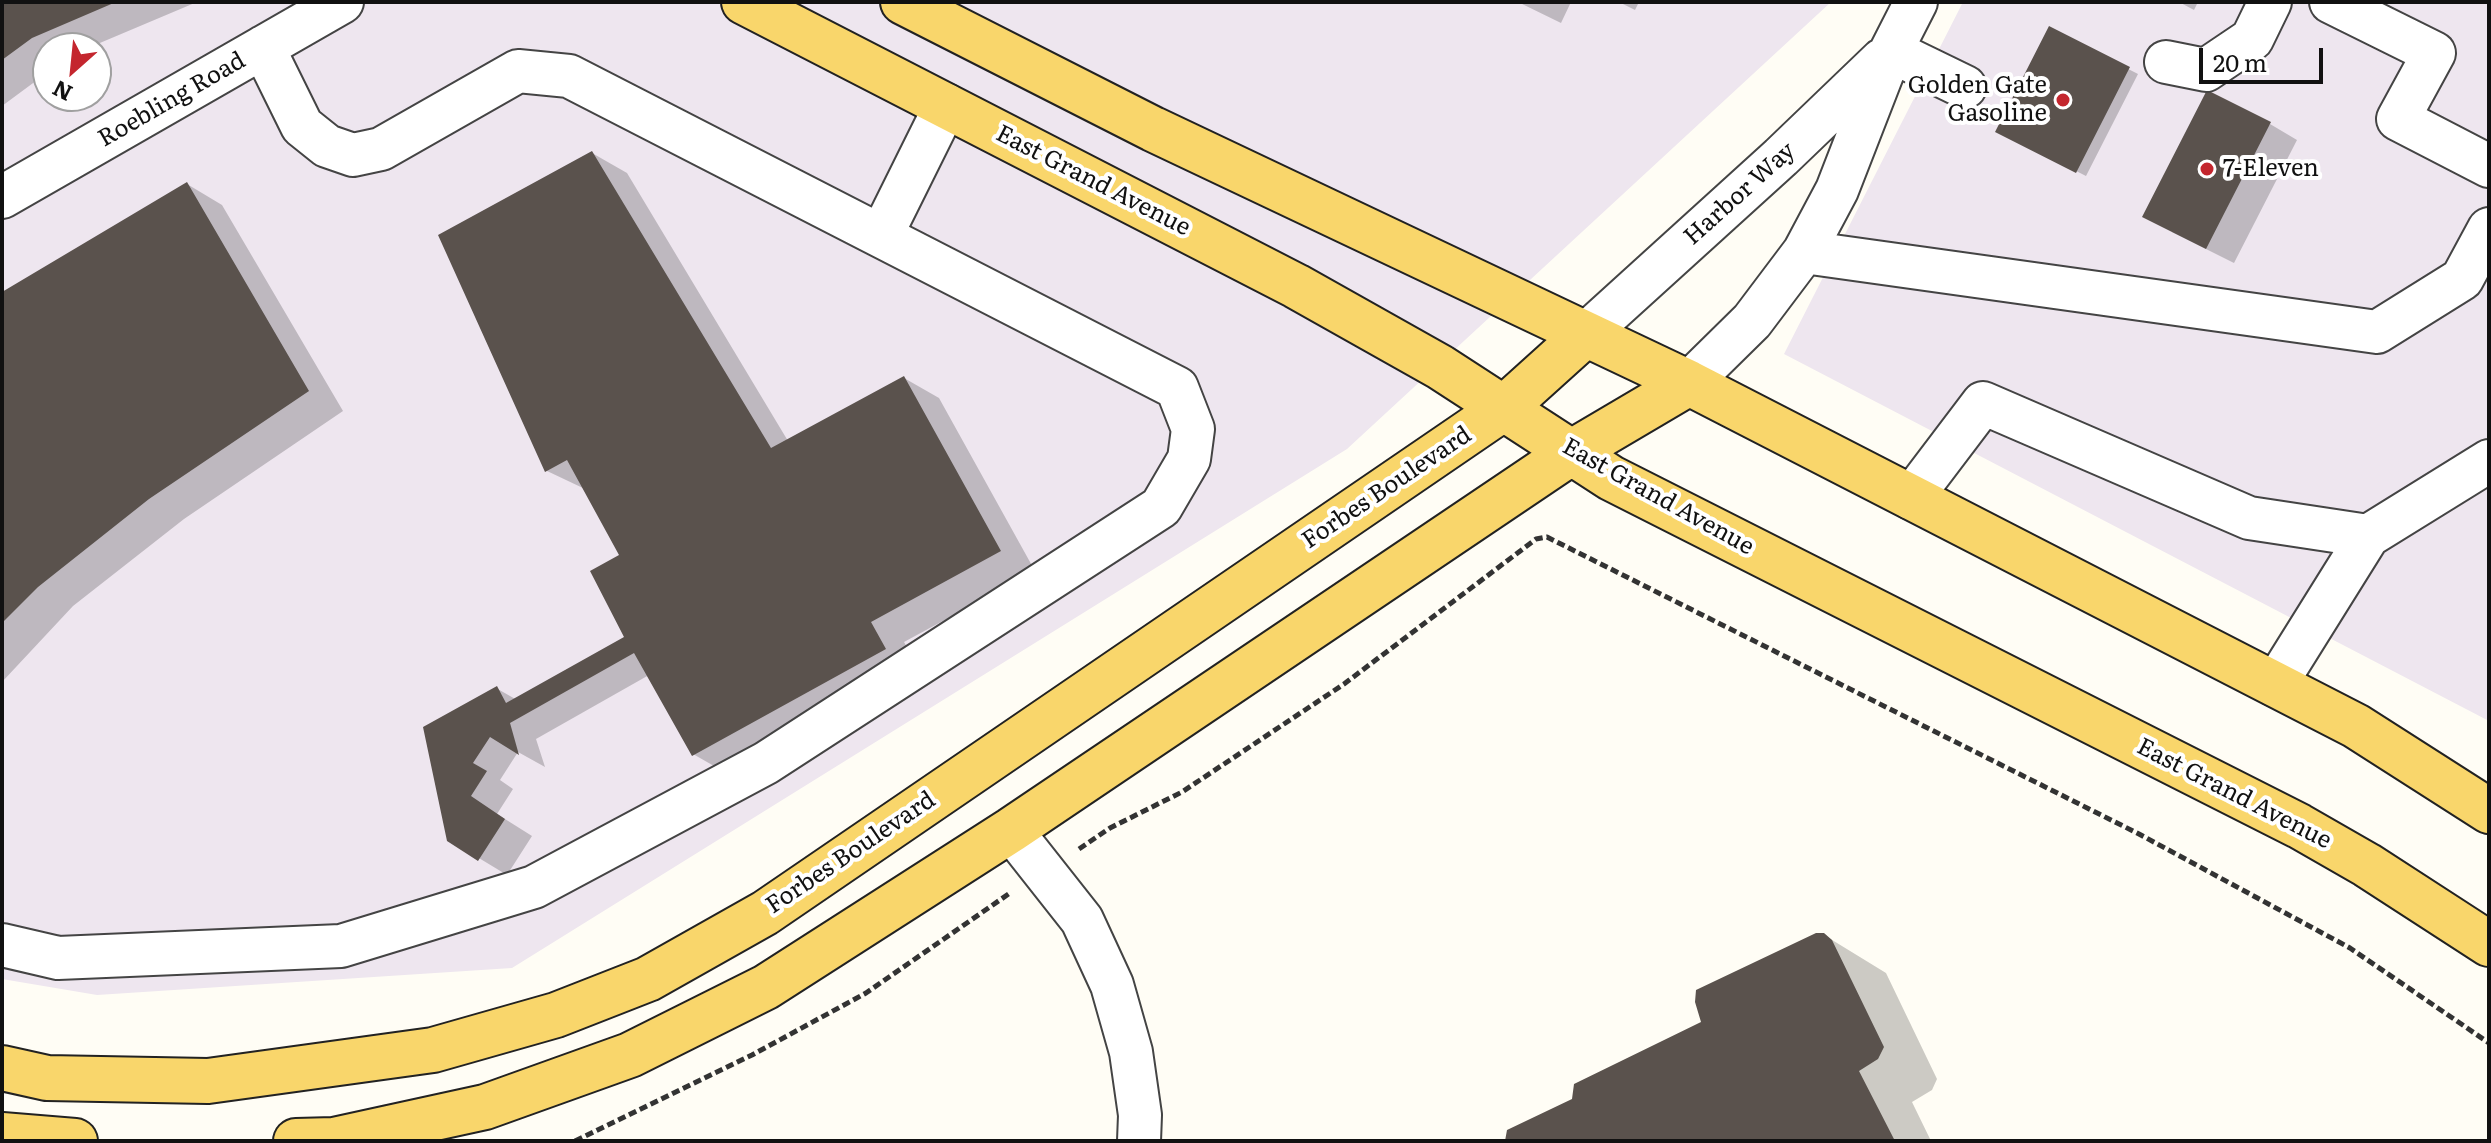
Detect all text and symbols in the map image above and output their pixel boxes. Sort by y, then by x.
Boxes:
north arrow [32,32,112,112]
scale bar [2203,32,2327,82]
text: 20 m [2213,44,2267,79]
street label: Roebling Road [93,46,251,154]
place label: Golden Gate Gasoline [1908,72,2047,128]
text: N [46,73,78,111]
marker: Golden Gate Gasoline [2054,91,2072,109]
street label: East Grand Avenue [991,119,1195,243]
street label: Harbor Way [1679,137,1801,251]
place label: 7-Eleven [2223,155,2319,183]
marker: 7-Eleven [2198,160,2216,178]
street label: Forbes Boulevard [1297,421,1477,555]
street label: East Grand Avenue [1557,432,1759,562]
street label: East Grand Avenue [2132,732,2336,856]
street label: Forbes Boulevard [761,786,941,920]

